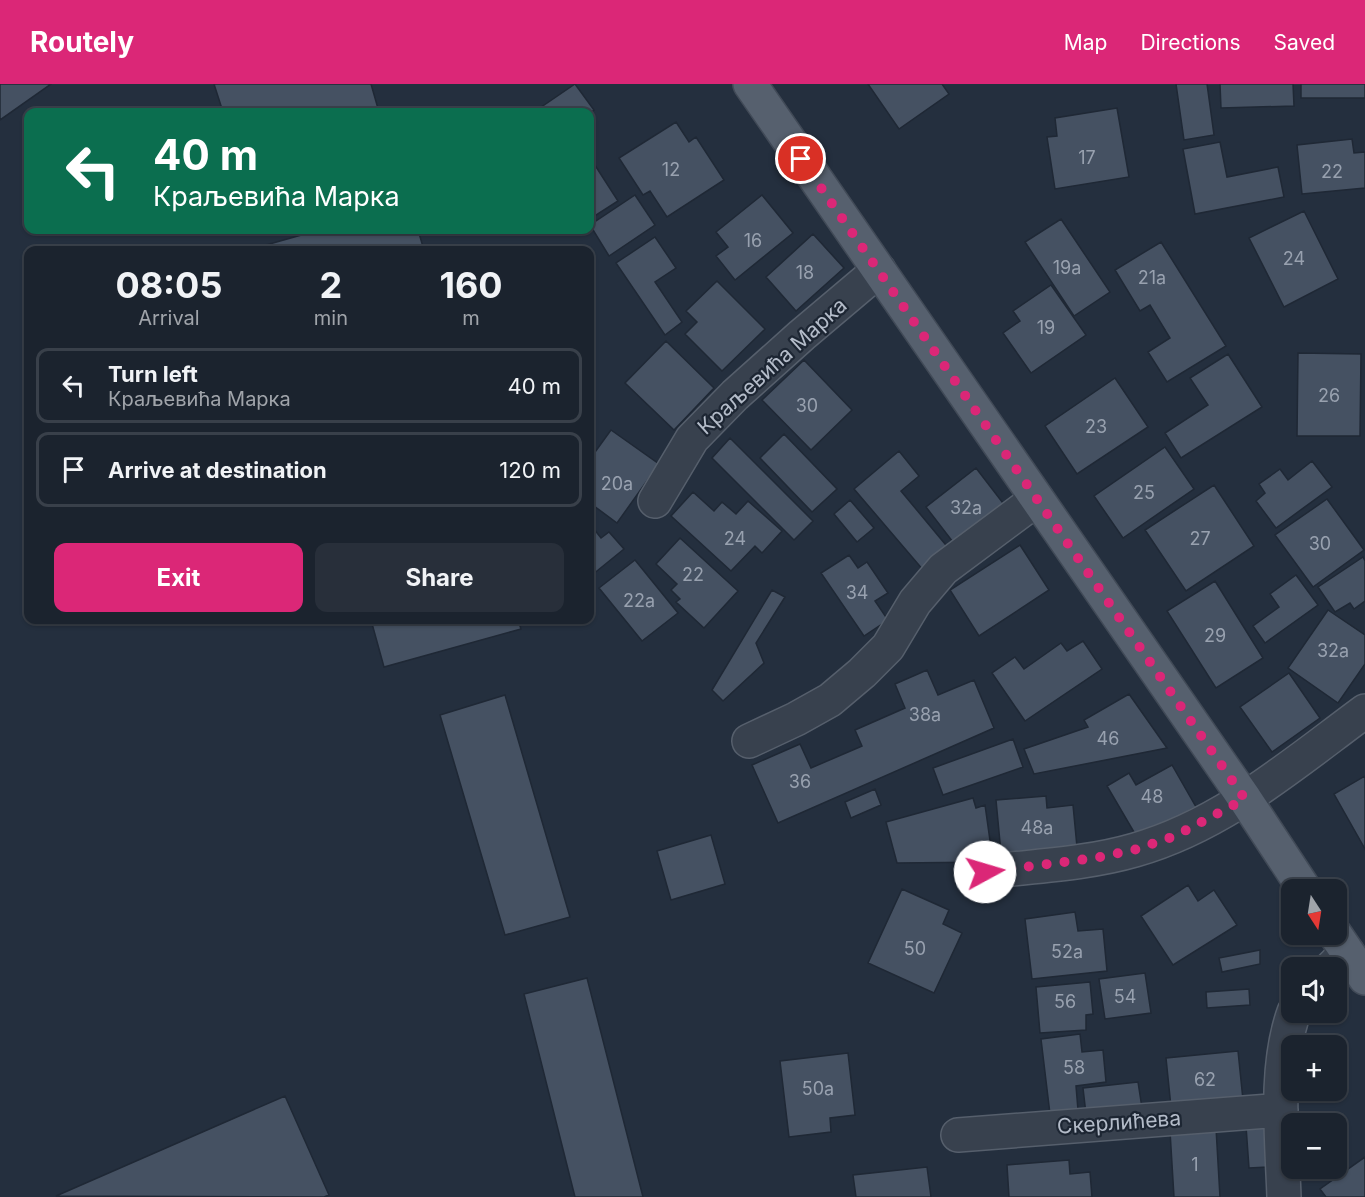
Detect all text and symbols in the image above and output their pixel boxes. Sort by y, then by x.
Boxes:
text: Routely [30,25,134,59]
text: Map [1064,30,1107,55]
text: Directions [1140,30,1241,55]
text: Saved [1274,30,1335,55]
text: 40 m [153,129,258,180]
icon: left [54,132,132,210]
pin [775,133,826,184]
icon: arrive [784,142,817,175]
house number: 17 [1078,147,1096,168]
house number: 12 [662,159,680,180]
house number: 22 [1321,161,1343,182]
text: Краљевића Марка [153,180,400,213]
house number: 16 [744,230,762,251]
house number: 24 [1283,248,1305,269]
house number: 19a [1053,257,1081,278]
house number: 18 [796,262,814,283]
text: 08:05 [115,263,222,307]
text: 2 [320,263,342,307]
text: 160 [439,263,503,307]
house number: 21a [1138,267,1166,288]
street label: Краљевића Марка [692,293,852,439]
text: Arrival [138,306,200,330]
text: min [314,306,348,330]
text: m [462,306,480,330]
house number: 19 [1037,317,1055,338]
text: Turn left [108,361,198,387]
icon: left [57,369,90,402]
text: 40 m [507,373,561,399]
house number: 26 [1318,385,1340,406]
text: Краљевића Марка [108,387,291,411]
house number: 30 [796,395,818,416]
house number: 23 [1085,416,1107,437]
icon: arrive [57,453,90,486]
text: Arrive at destination [108,457,327,483]
text: 120 m [499,457,561,483]
house number: 20a [601,473,633,494]
house number: 25 [1133,482,1155,503]
house number: 32a [950,497,982,518]
house number: 24 [724,528,746,549]
house number: 27 [1189,528,1211,549]
house number: 30 [1309,533,1331,554]
button: Exit [54,543,303,612]
button: Share [315,543,564,612]
house number: 22 [682,564,704,585]
house number: 34 [846,582,868,603]
house number: 22a [623,590,655,611]
house number: 29 [1204,625,1226,646]
house number: 32a [1317,640,1349,661]
house number: 38a [909,704,941,725]
house number: 46 [1097,728,1119,749]
house number: 36 [789,771,811,792]
house number: 48 [1141,786,1163,807]
house number: 48a [1021,817,1053,838]
position arrow [953,840,1017,904]
north arrow [1281,879,1347,945]
map controls [1281,879,1347,1179]
house number: 50 [904,938,926,959]
house number: 52a [1051,941,1083,962]
button: sound [1281,957,1347,1023]
house number: 54 [1114,986,1136,1007]
house number: 56 [1054,991,1076,1012]
button: + [1281,1035,1347,1101]
house number: 58 [1063,1057,1085,1078]
house number: 62 [1194,1069,1216,1090]
house number: 50a [802,1078,834,1099]
street label: Скерлићева [1056,1105,1182,1139]
button: − [1281,1113,1347,1179]
house number: 1 [1191,1154,1199,1175]

